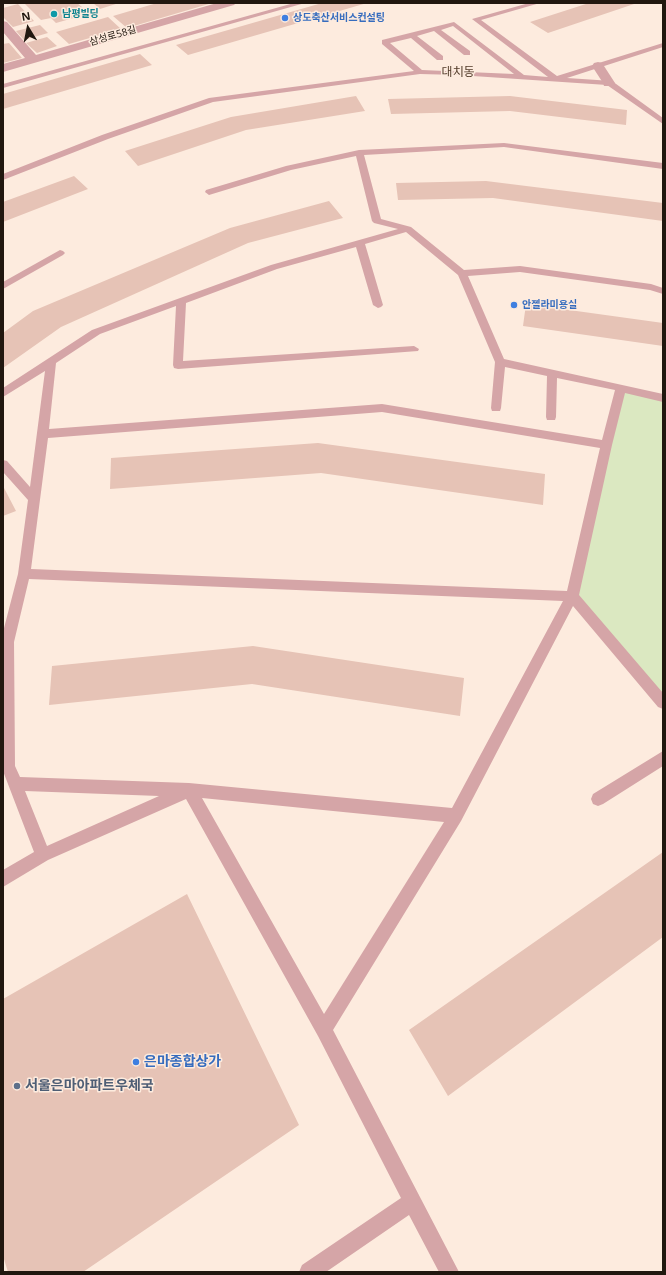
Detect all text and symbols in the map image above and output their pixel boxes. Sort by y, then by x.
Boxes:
north arrow [8,8,48,48]
text: N [20,8,32,24]
place label: 남평빌딩 [62,8,99,20]
marker: 남평빌딩 [49,9,59,19]
place label: 상도축산서비스컨설팅 [293,12,385,24]
marker: 상도축산서비스컨설팅 [280,13,290,23]
street label: 삼성로58길 [88,24,138,48]
district label: 대치동 [441,66,475,80]
place label: 안젤라미용실 [522,299,577,311]
marker: 안젤라미용실 [509,300,519,310]
place label: 은마종합상가 [144,1054,221,1070]
marker: 은마종합상가 [131,1057,141,1067]
place label: 서울은마아파트우체국 [25,1078,154,1094]
marker: 서울은마아파트우체국 [12,1081,22,1091]

